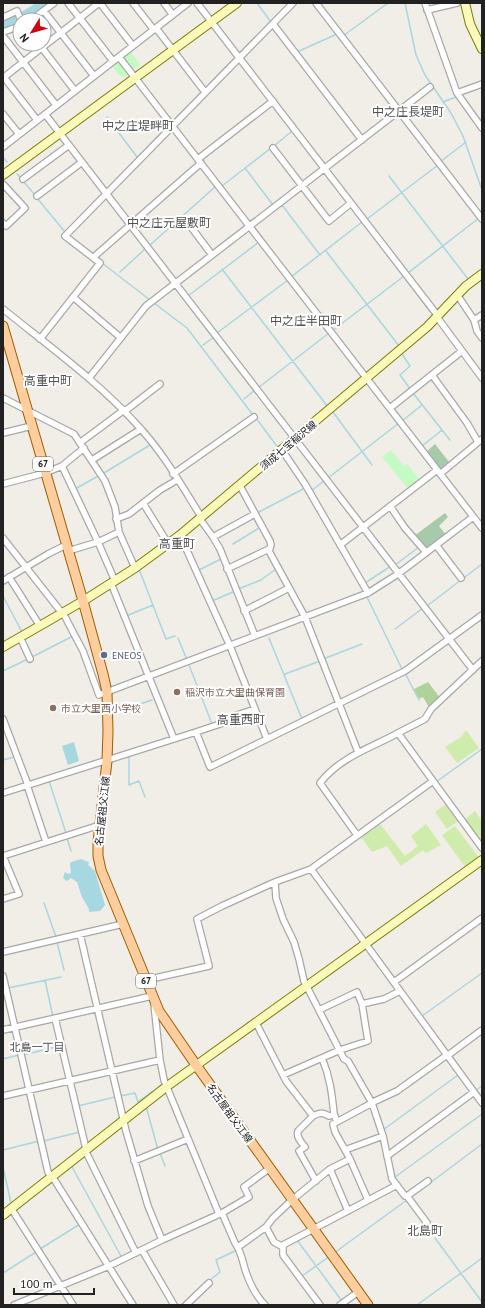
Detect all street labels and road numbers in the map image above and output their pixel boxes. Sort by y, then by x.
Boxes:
street label: 須成七宝稲沢線 [257,418,319,473]
road number: 67 [33,457,53,471]
street label: 名古屋祖父江線 [92,776,113,847]
road number: 67 [136,974,156,988]
street label: 名古屋祖父江線 [204,1081,255,1145]

